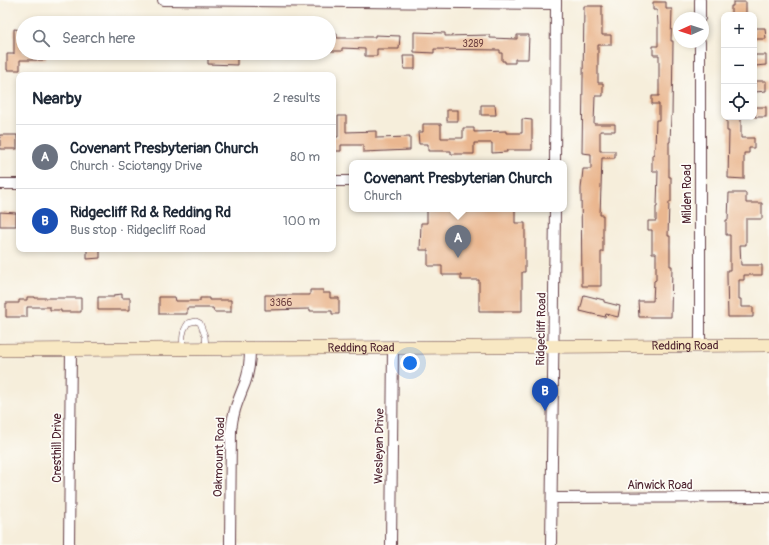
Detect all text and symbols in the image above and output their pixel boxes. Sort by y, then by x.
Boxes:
north arrow [673,12,709,48]
map controls [721,12,757,120]
button: + [721,12,757,48]
search box [16,16,336,60]
icon: search [30,27,52,49]
text: Search here [62,29,135,48]
house number: 3289 [462,38,484,50]
button: − [721,48,757,84]
button: locate [721,84,757,120]
text: Nearby [32,88,81,109]
text: 2 results [273,90,320,106]
text: Covenant Presbyterian Church [70,139,258,158]
text: A [41,149,49,165]
text: 80 m [290,149,320,165]
text: Church · Sciotangy Drive [70,158,202,174]
popup [349,160,567,212]
street label: Milden Road [680,164,695,224]
text: Covenant Presbyterian Church [364,169,552,188]
text: Church [364,188,402,204]
text: Ridgecliff Rd & Redding Rd [70,203,231,222]
text: B [41,213,49,229]
text: 100 m [283,213,320,229]
text: Bus stop · Ridgecliff Road [70,222,206,238]
pin: A [445,225,471,258]
street label: Ridgecliff Road [533,292,550,366]
house number: 3366 [270,297,293,309]
street label: Redding Road [651,338,719,354]
street label: Redding Road [327,340,395,356]
your location [400,353,420,373]
pin: B [532,378,558,411]
street label: Wesleyan Drive [371,408,388,484]
street label: Cresthill Drive [50,413,65,483]
street label: Oakmount Road [211,417,228,497]
street label: Ainwick Road [627,478,693,493]

